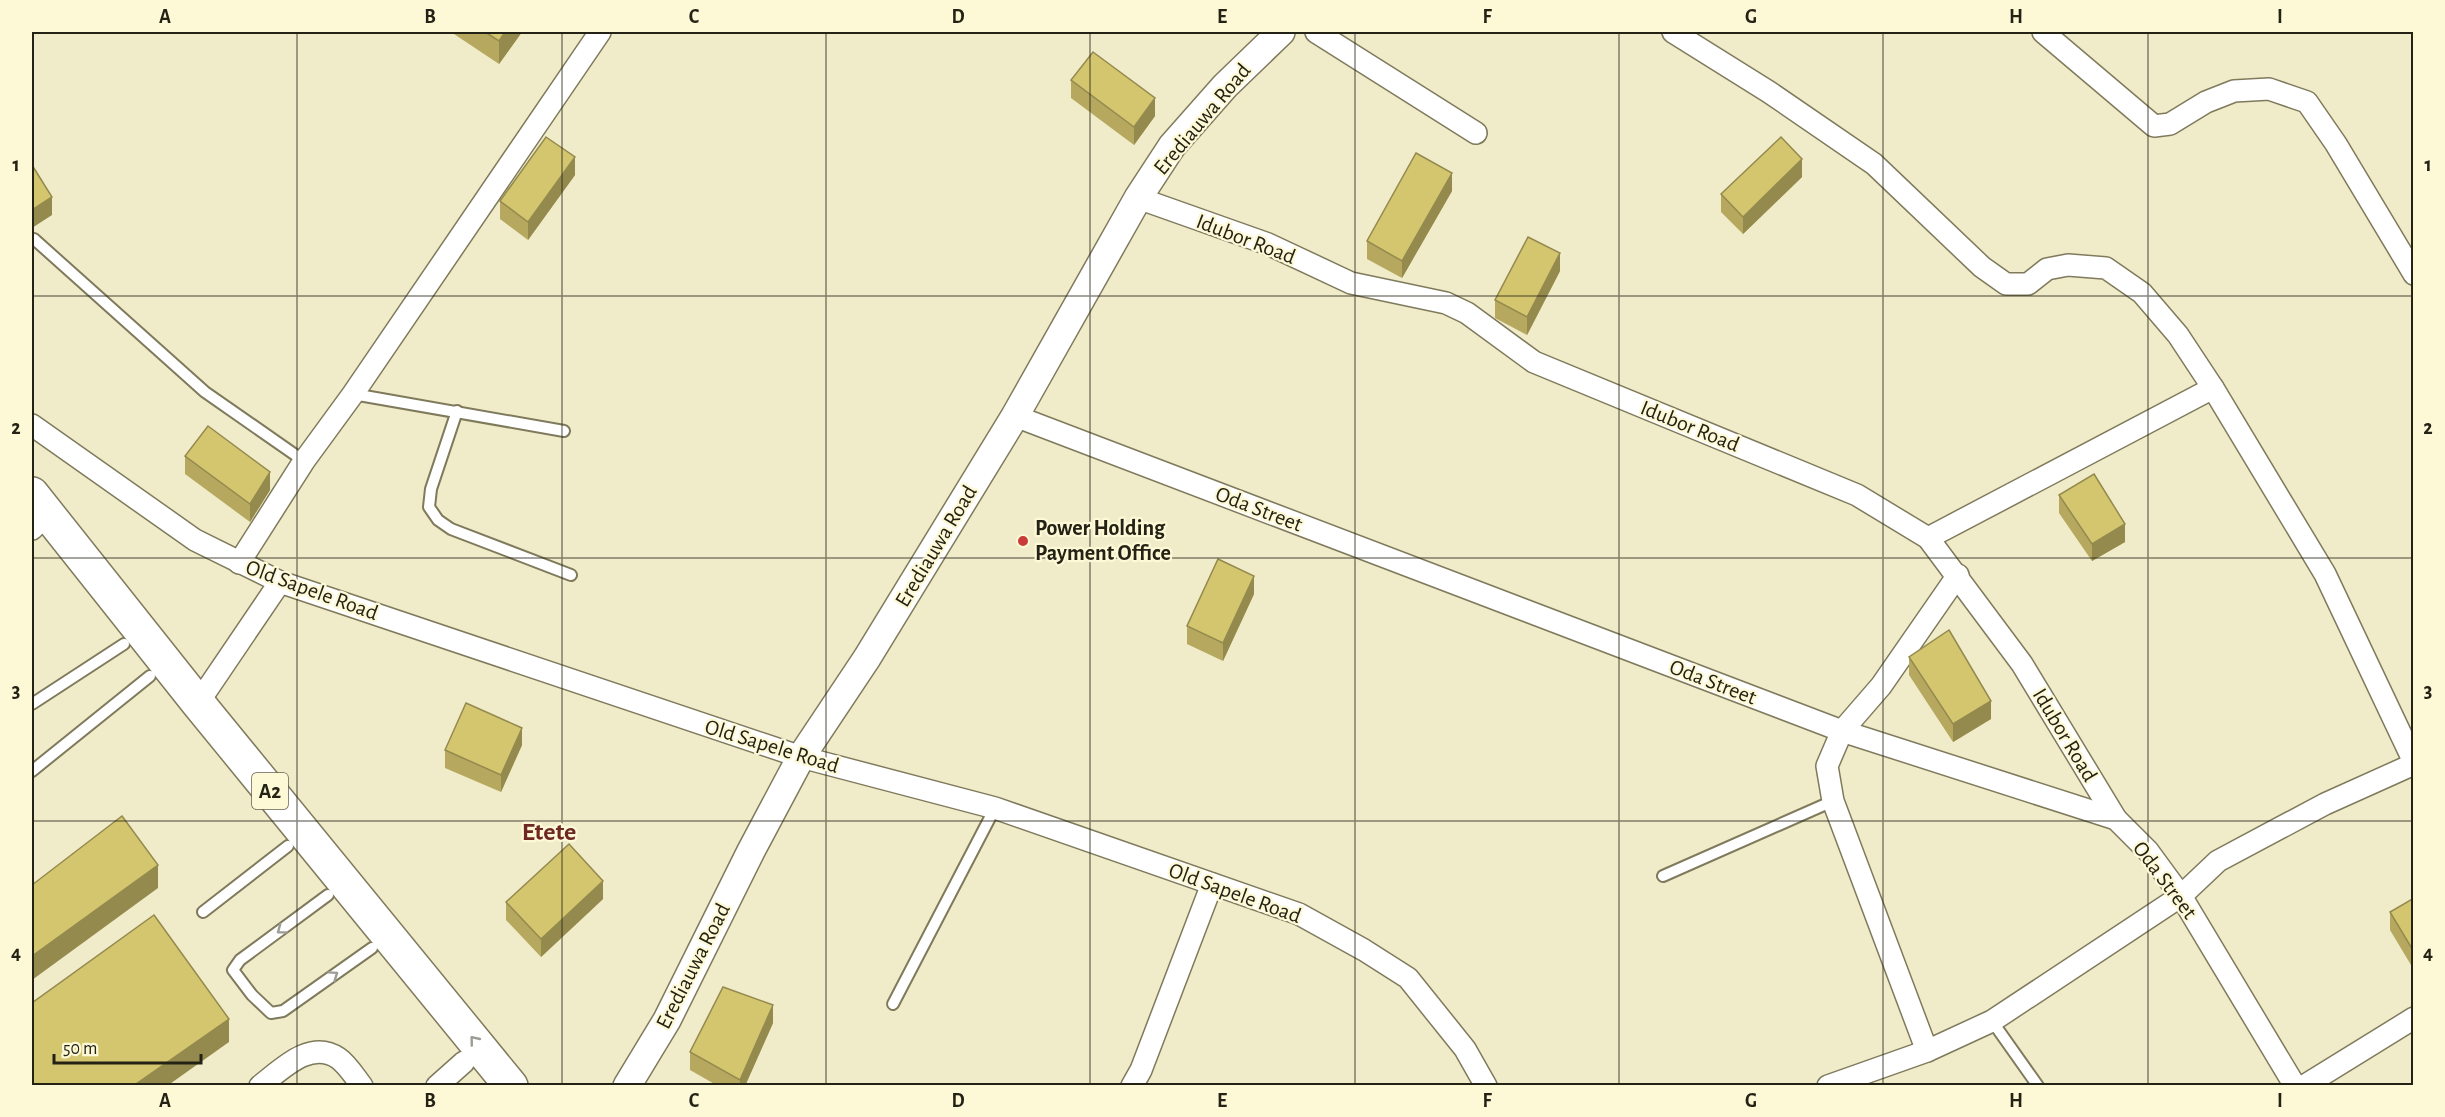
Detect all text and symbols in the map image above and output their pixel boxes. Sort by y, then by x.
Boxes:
text: A [159,7,171,27]
text: B [424,7,436,27]
text: C [689,7,700,27]
text: D [951,7,965,27]
text: E [1217,7,1227,27]
text: F [1482,7,1492,27]
text: G [1745,7,1757,27]
text: H [2009,7,2023,27]
text: I [2277,7,2283,27]
street label: Erediauwa Road [1149,59,1255,179]
text: 1 [12,155,20,175]
text: 1 [2424,155,2432,175]
street label: Idubor Road [1193,210,1299,268]
street label: Idubor Road [1637,396,1743,456]
text: 2 [11,418,21,438]
text: 2 [2423,418,2433,438]
street label: Erediauwa Road [891,481,981,611]
street label: Oda Street [1213,482,1305,536]
place label: Power Holding Payment Office [1035,517,1171,565]
marker: Power Holding Payment Office [1016,534,1030,548]
street label: Old Sapele Road [243,556,381,624]
street label: Oda Street [1667,655,1759,709]
text: 3 [12,681,20,701]
text: 3 [2424,681,2432,701]
street label: Idubor Road [2029,685,2101,785]
street label: Old Sapele Road [702,715,842,777]
road number: A2 [252,773,288,809]
district label: Etete [522,819,576,845]
street label: Oda Street [2129,837,2201,923]
street label: Old Sapele Road [1166,859,1304,927]
street label: Erediauwa Road [652,900,734,1032]
one-way arrow [277,922,288,933]
text: 4 [11,943,21,963]
text: 4 [2423,943,2433,963]
one-way arrow [327,971,338,982]
scale bar [54,1027,201,1065]
one-way arrow [471,1036,482,1047]
text: 50 m [63,1040,97,1058]
text: A [159,1091,171,1111]
text: B [424,1091,436,1111]
text: C [689,1091,700,1111]
text: D [951,1091,965,1111]
text: E [1217,1091,1227,1111]
text: F [1482,1091,1492,1111]
text: G [1745,1091,1757,1111]
text: H [2009,1091,2023,1111]
text: I [2277,1091,2283,1111]

